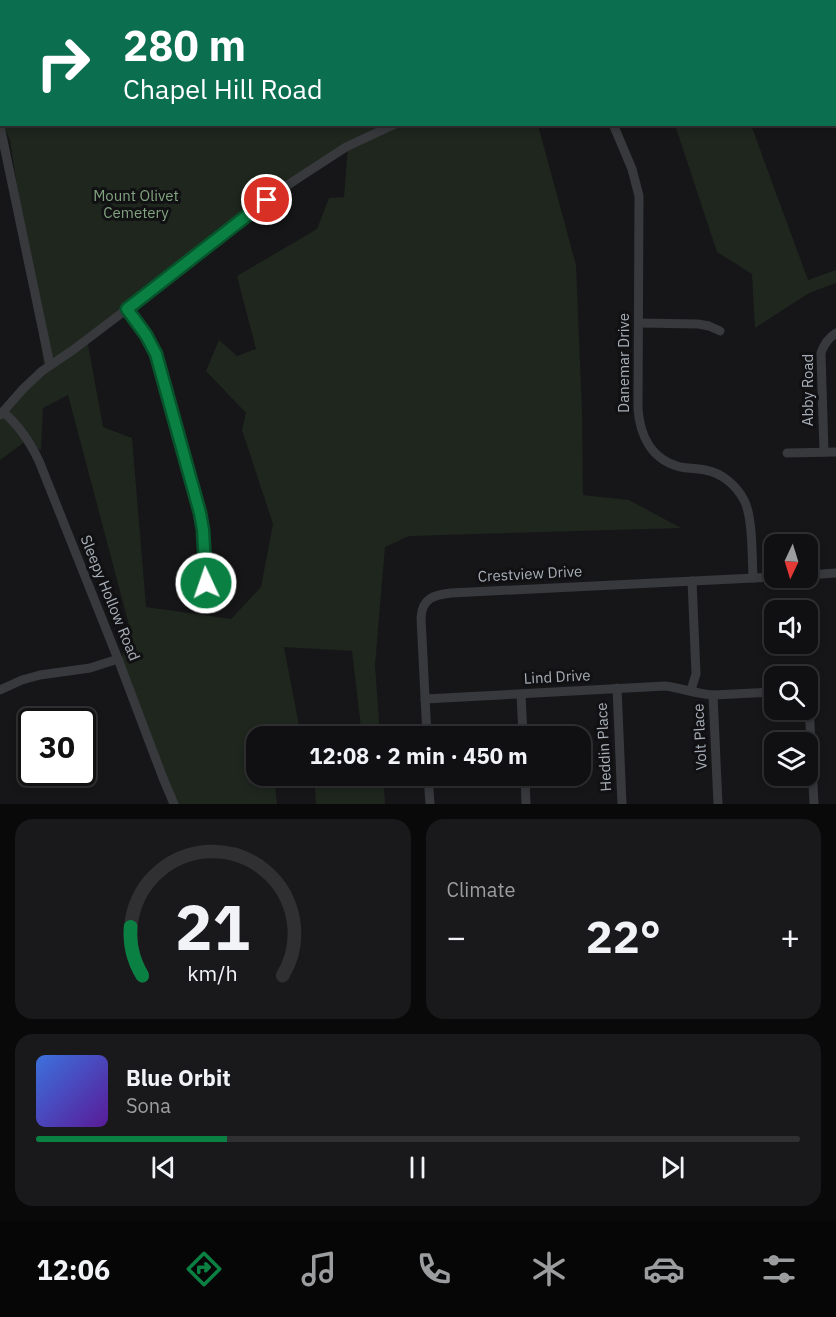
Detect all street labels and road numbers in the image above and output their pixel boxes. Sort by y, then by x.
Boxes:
street label: Danemar Drive [614,313,633,413]
street label: Abby Road [798,354,817,426]
street label: Sleepy Hollow Road [77,532,144,663]
street label: Crestview Drive [477,561,583,586]
street label: Lind Drive [523,665,591,688]
street label: Heddin Place [592,702,615,792]
street label: Volt Place [688,703,711,771]

